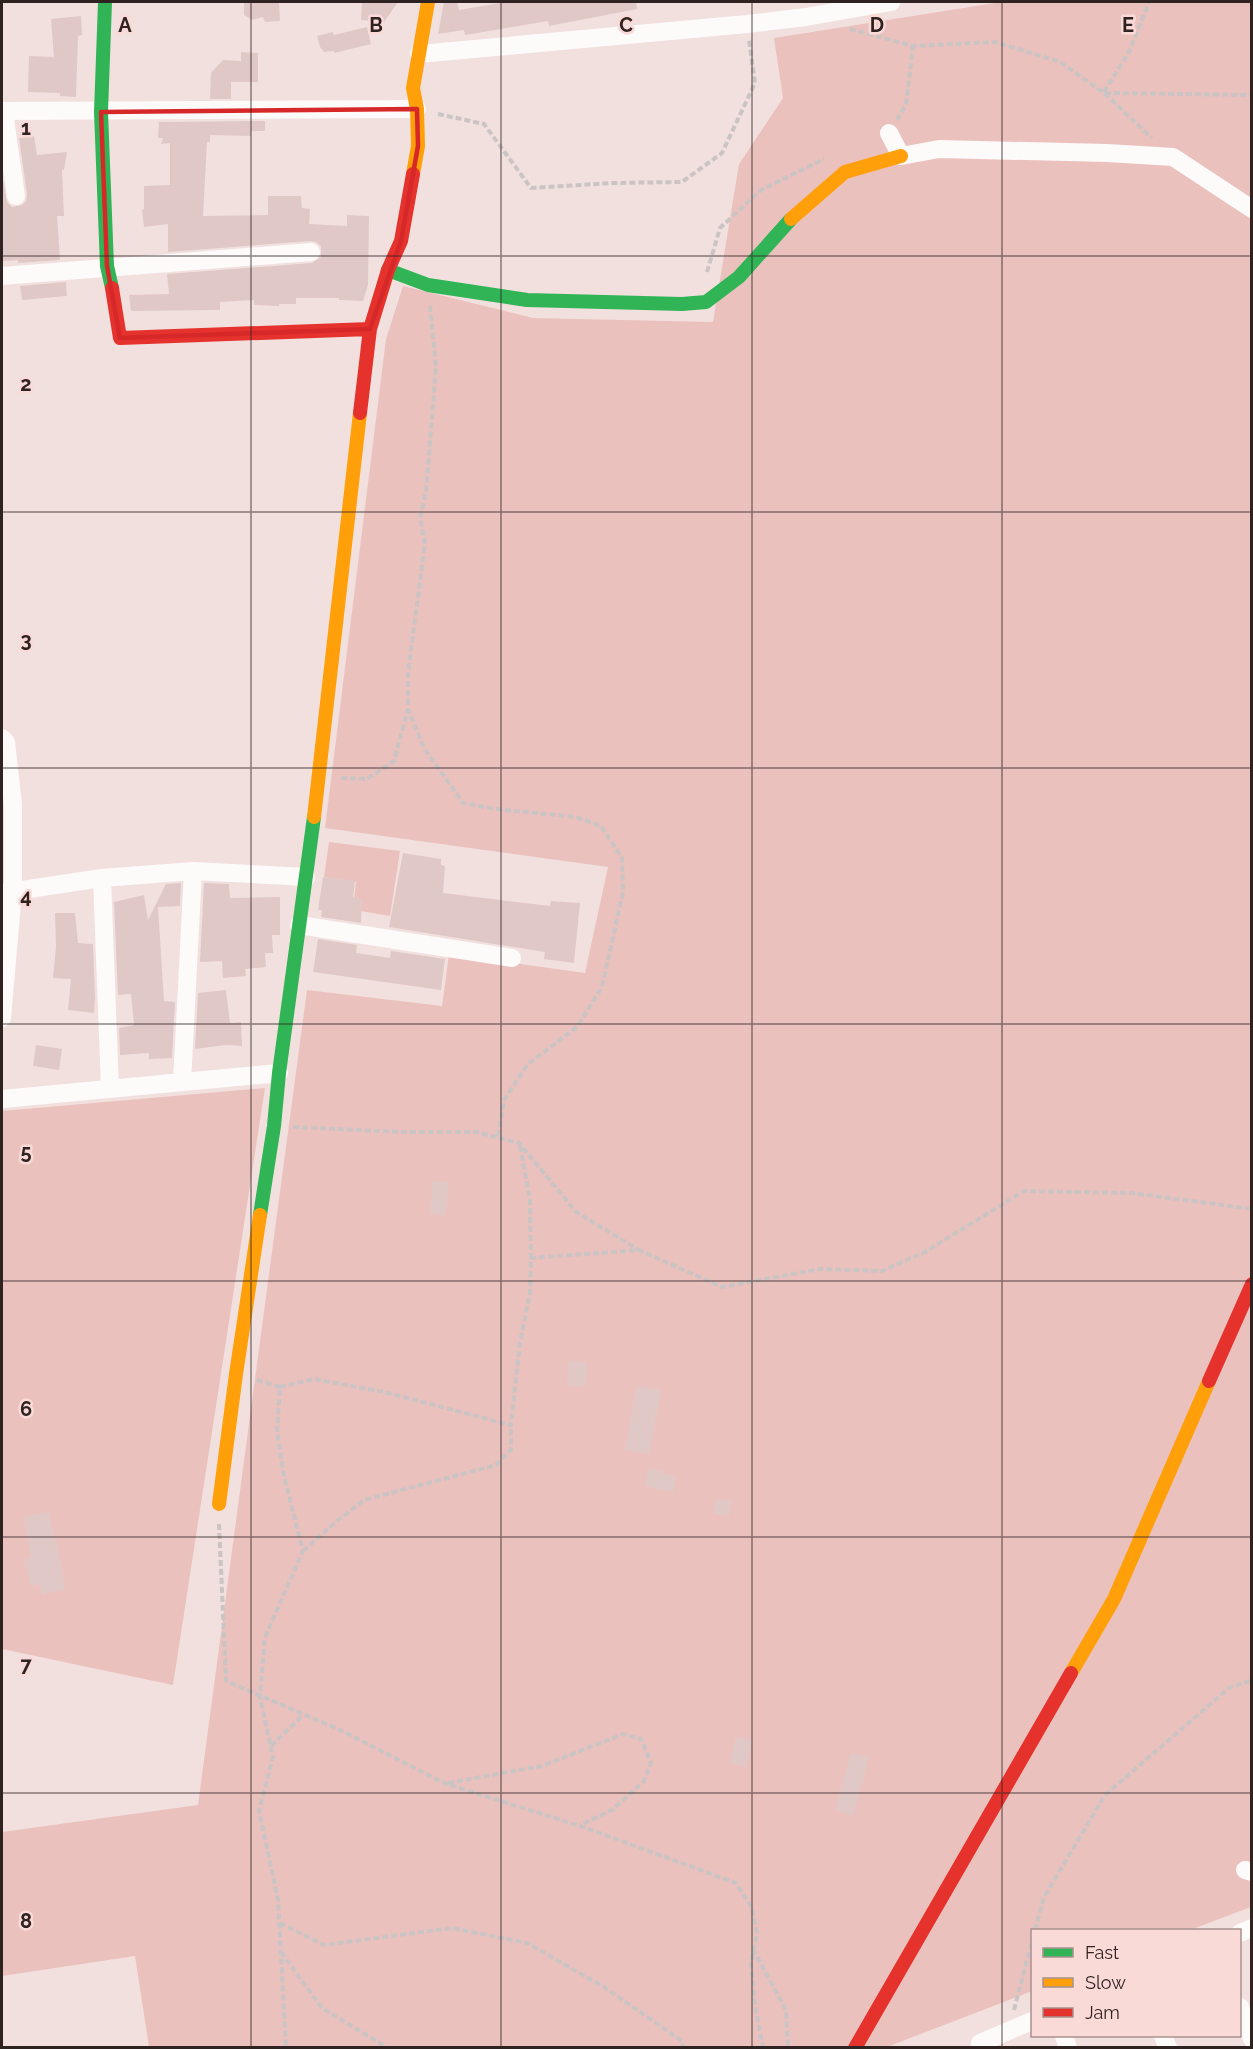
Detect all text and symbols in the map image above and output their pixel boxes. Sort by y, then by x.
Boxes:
text: A [118,13,132,37]
text: B [369,13,383,37]
text: C [619,13,633,37]
text: D [870,13,884,37]
text: E [1122,13,1134,37]
text: 1 [21,116,31,140]
text: 2 [20,372,32,396]
text: 3 [20,628,32,652]
text: 4 [20,884,32,908]
text: 5 [20,1140,32,1164]
text: 6 [20,1397,32,1421]
text: 7 [20,1653,32,1677]
text: 8 [20,1909,32,1933]
legend [1031,1929,1241,2037]
text: Fast [1085,1942,1119,1963]
text: Slow [1085,1972,1126,1993]
text: Jam [1085,2002,1120,2023]

